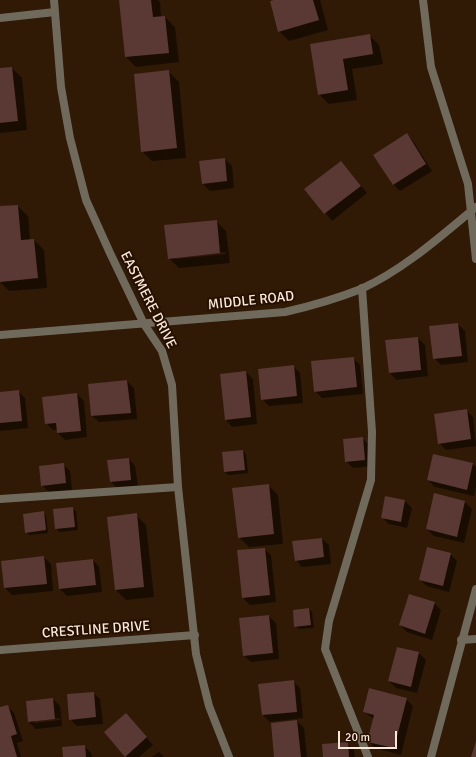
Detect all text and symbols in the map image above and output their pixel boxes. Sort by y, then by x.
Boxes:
street label: EASTMERE DRIVE [116,249,180,351]
street label: MIDDLE ROAD [207,288,295,314]
street label: CRESTLINE DRIVE [41,618,151,642]
scale bar [340,723,399,749]
text: 20 m [345,730,370,745]

